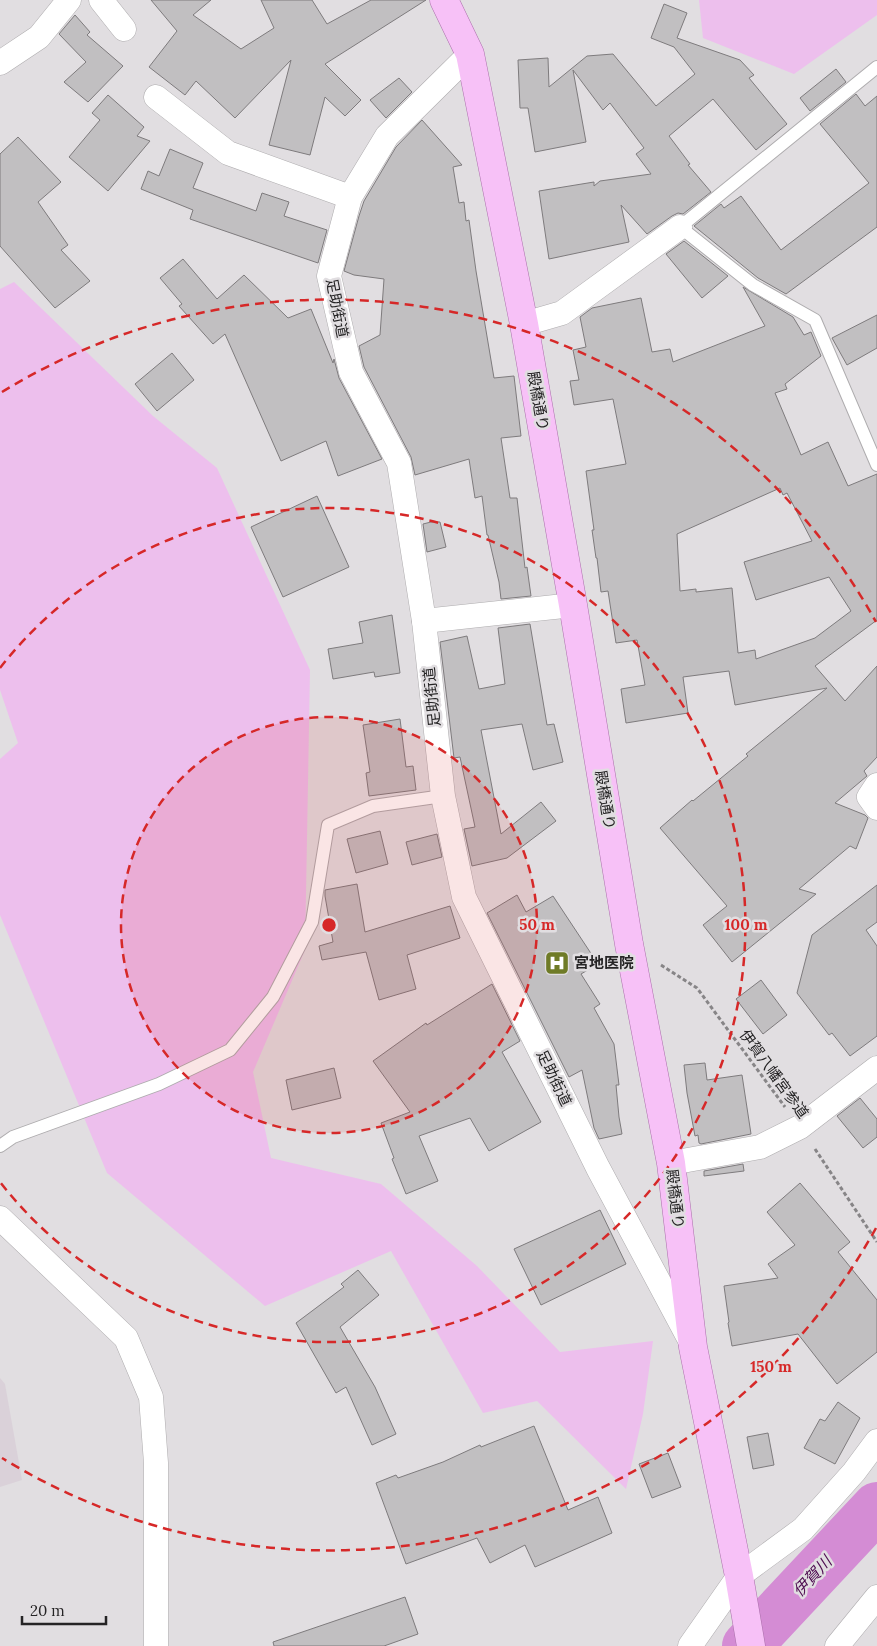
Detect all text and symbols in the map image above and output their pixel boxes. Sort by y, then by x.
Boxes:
street label: 足助街道 [322,277,353,339]
street label: 殿橋通り [524,370,553,432]
street label: 足助街道 [419,666,444,728]
street label: 殿橋通り [591,769,620,831]
text: 50 m [519,915,555,934]
text: 100 m [725,915,768,934]
centre of rings [320,916,338,934]
hospital icon: 宮地医院 [544,950,570,976]
place label: 宮地医院 [574,953,634,972]
street label: 伊賀八幡宮参道 [736,1026,813,1122]
street label: 足助街道 [533,1047,576,1109]
street label: 殿橋通り [662,1168,689,1230]
text: 150 m [750,1357,792,1376]
water label: 伊賀川 [788,1550,837,1600]
scale bar [22,1594,106,1626]
text: 20 m [30,1601,65,1620]

